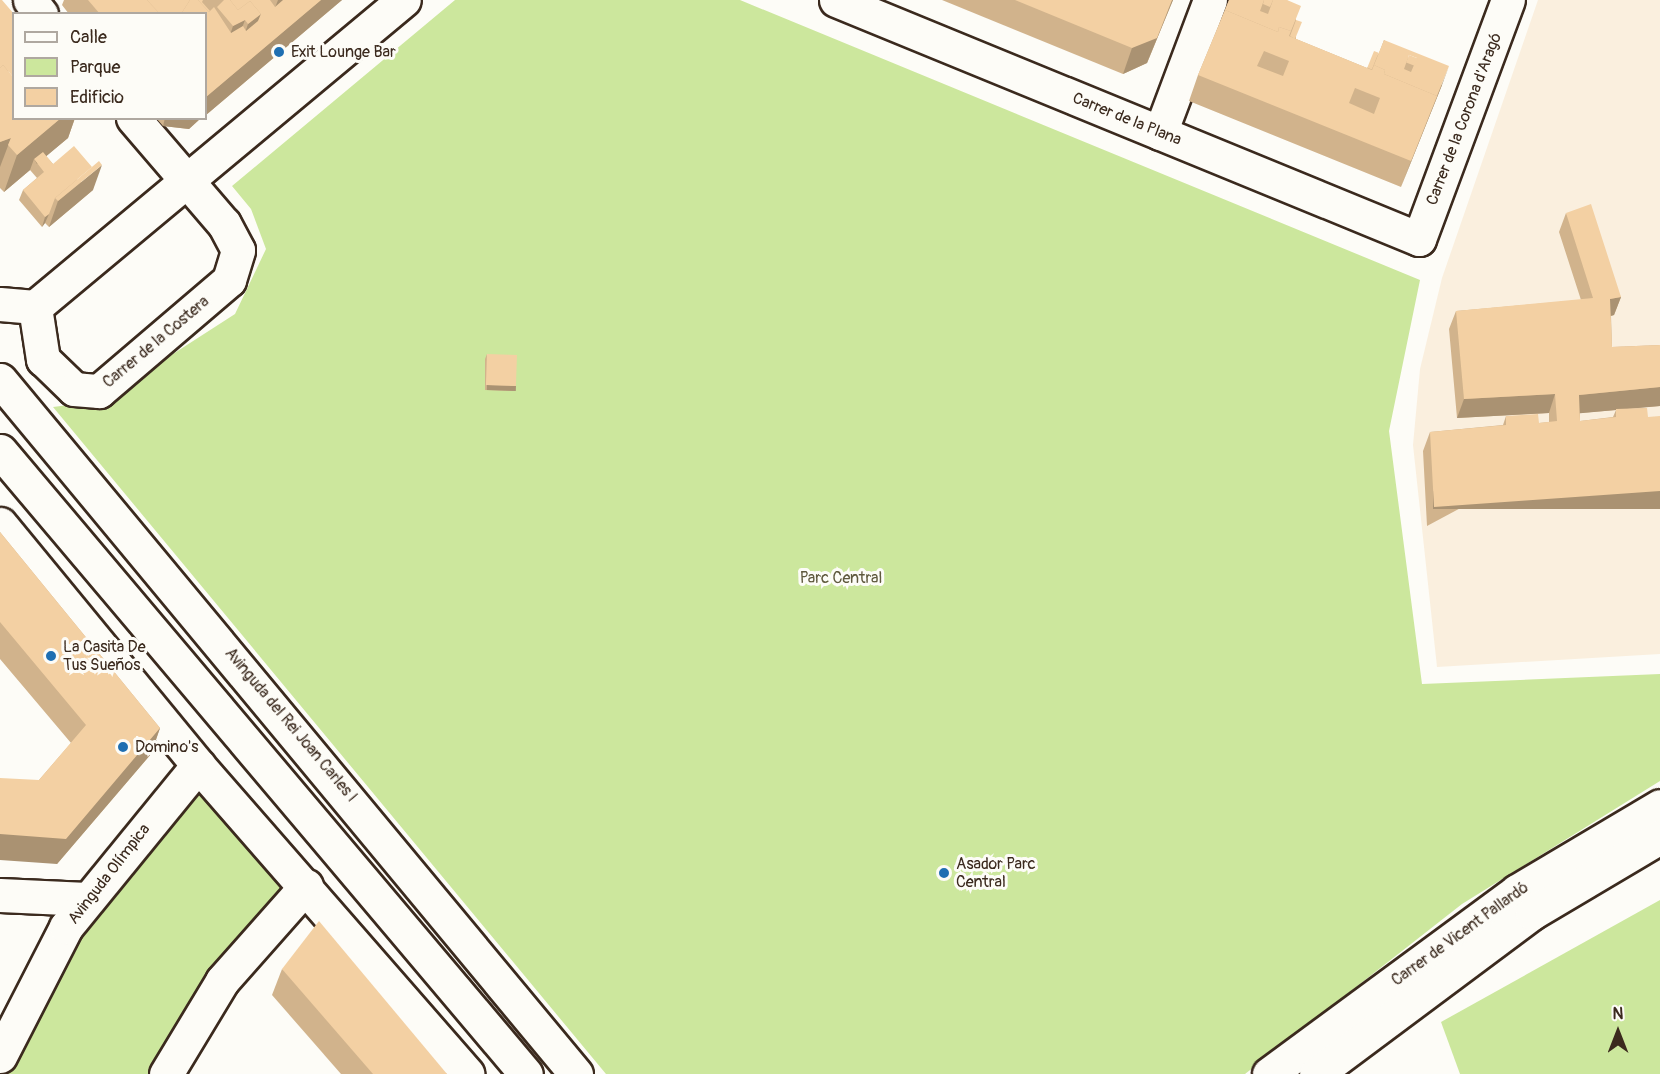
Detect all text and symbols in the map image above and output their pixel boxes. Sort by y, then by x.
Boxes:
legend [12,12,207,120]
text: Calle [70,26,107,49]
street label: Carrer de la Corona d'Aragó [1422,30,1506,208]
place label: Exit Lounge Bar [291,42,396,62]
marker: Exit Lounge Bar [272,45,286,59]
text: Parque [70,56,120,79]
text: Edificio [70,86,124,109]
street label: Carrer de la Plana [1070,88,1184,150]
street label: Carrer de la Costera [99,292,213,392]
park label: Parc Central [800,568,882,588]
place label: La Casita De Tus Sueños [63,637,146,675]
street label: Avinguda del Rei Joan Carles I [221,644,361,806]
marker: La Casita De Tus Sueños [44,649,58,663]
place label: Domino's [135,737,198,757]
marker: Domino's [116,740,130,754]
street label: Avinguda Olímpica [64,820,154,928]
place label: Asador Parc Central [956,854,1036,892]
marker: Asador Parc Central [937,866,951,880]
street label: Carrer de Vicent Pallardó [1388,878,1532,990]
north arrow [1588,1002,1648,1062]
text: N [1613,1004,1623,1024]

